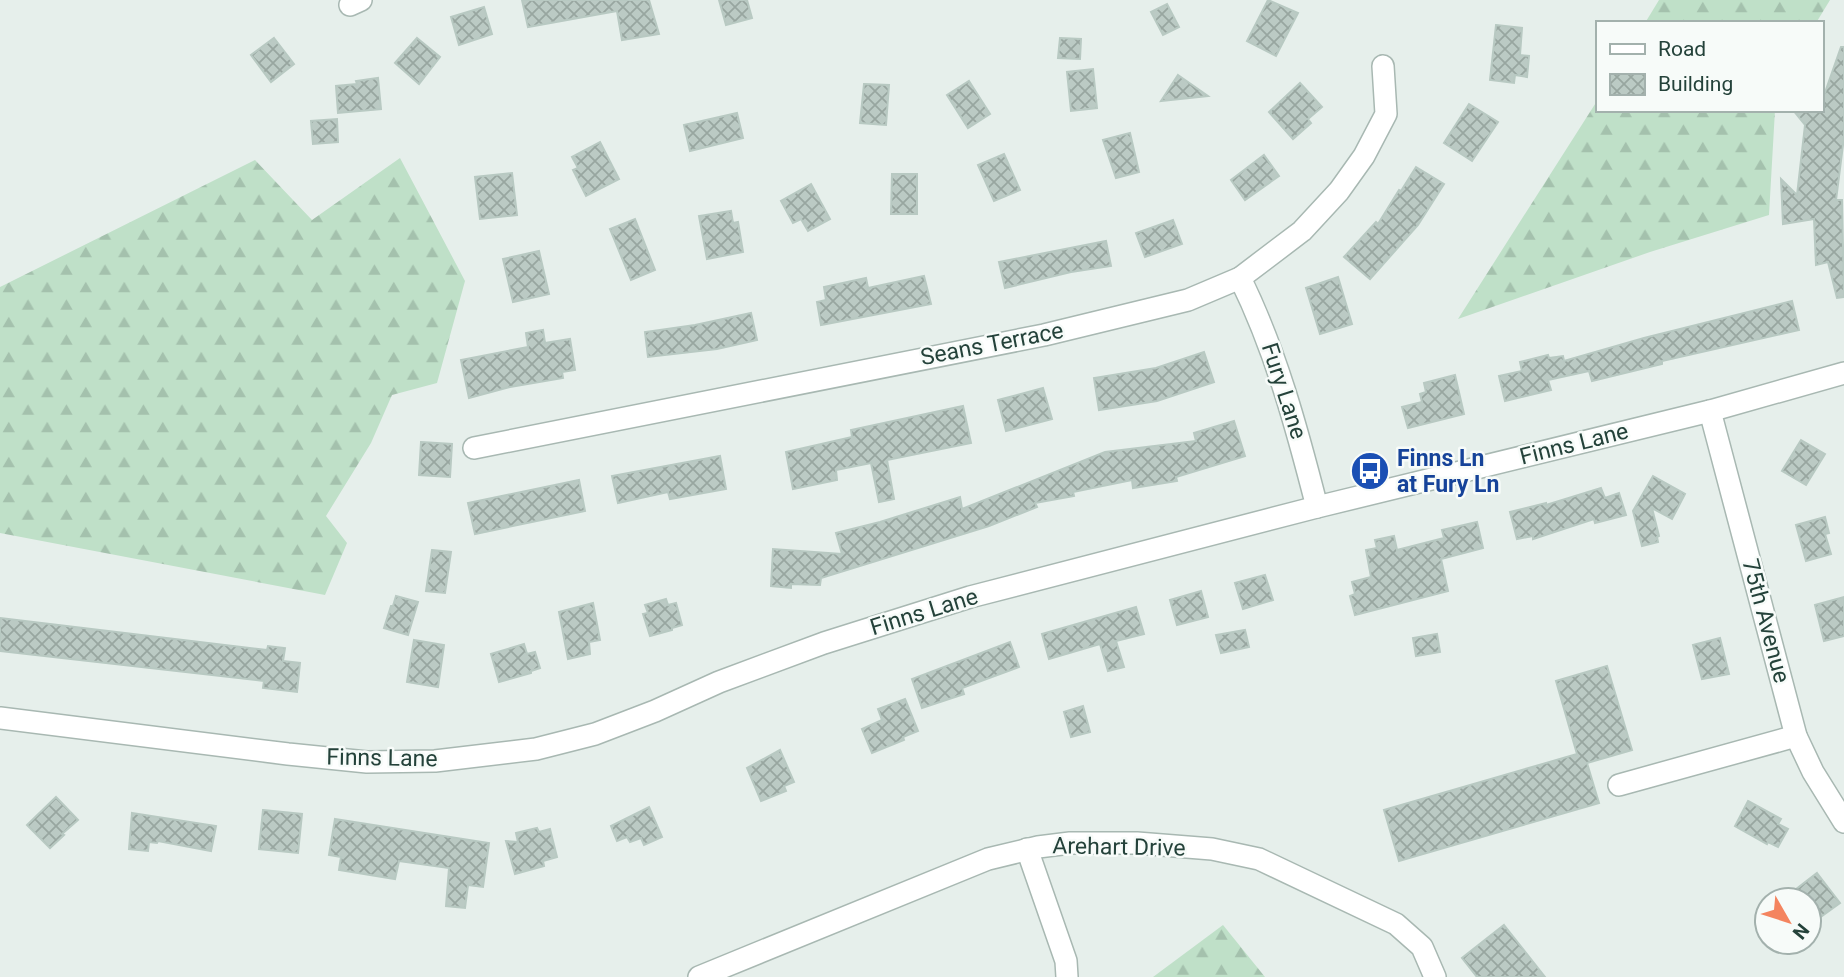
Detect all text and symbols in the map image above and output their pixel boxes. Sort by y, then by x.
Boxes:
legend [1596,21,1823,112]
text: Road [1658,37,1706,61]
text: Building [1658,72,1733,96]
street label: Seans Terrace [918,317,1066,371]
street label: Fury Lane [1256,339,1312,443]
street label: Finns Lane [1517,417,1631,471]
place label: Finns Ln at Fury Ln [1397,445,1499,498]
bus stop icon: Finns Ln at Fury Ln [1349,450,1391,492]
street label: 75th Avenue [1737,556,1795,686]
street label: Finns Lane [867,583,981,641]
street label: Finns Lane [326,744,438,772]
street label: Arehart Drive [1052,832,1186,862]
north arrow [1753,886,1823,956]
text: N [1788,919,1814,944]

